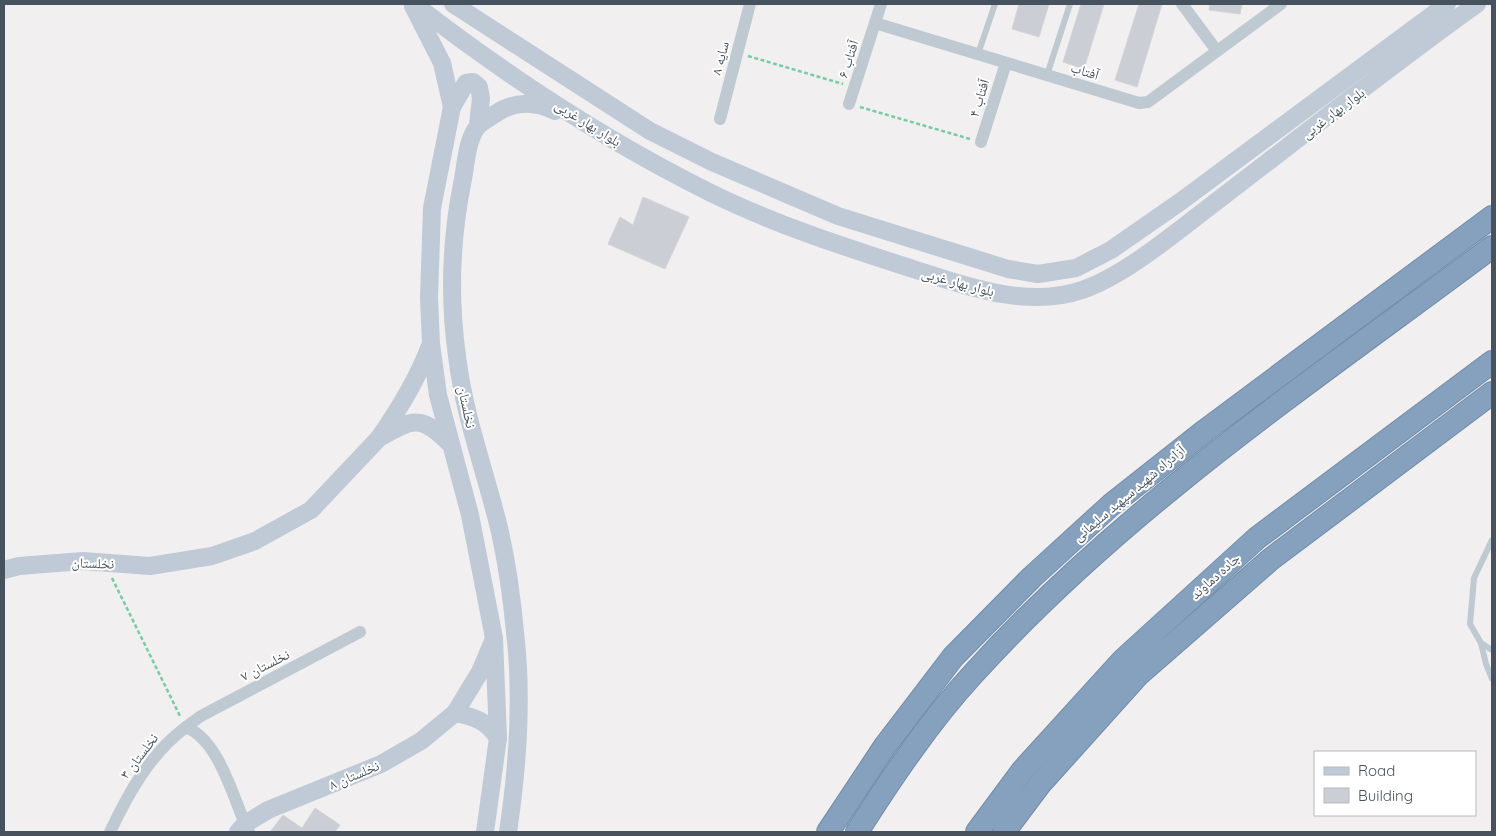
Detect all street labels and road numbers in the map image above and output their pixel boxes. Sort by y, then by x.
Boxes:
street label: آفتاب ۶ [833,37,863,80]
street label: سایه ۸ [707,39,733,77]
street label: آفتاب [1069,58,1102,84]
street label: آفتاب ۴ [965,76,993,119]
street label: بلوار بهار غربی [1298,83,1368,143]
street label: بلوار بهار غربی [552,96,624,150]
street label: بلوار بهار غربی [920,264,996,300]
street label: نخلستان [454,384,480,430]
street label: آزادراه شهید سپهبد سلیمانی [1069,441,1189,545]
street label: جاده دماوند [1186,549,1244,603]
street label: نخلستان [71,553,115,573]
street label: نخلستان ۷ [237,645,293,685]
street label: نخلستان ۳ [116,729,162,782]
street label: نخلستان ۸ [326,756,382,794]

